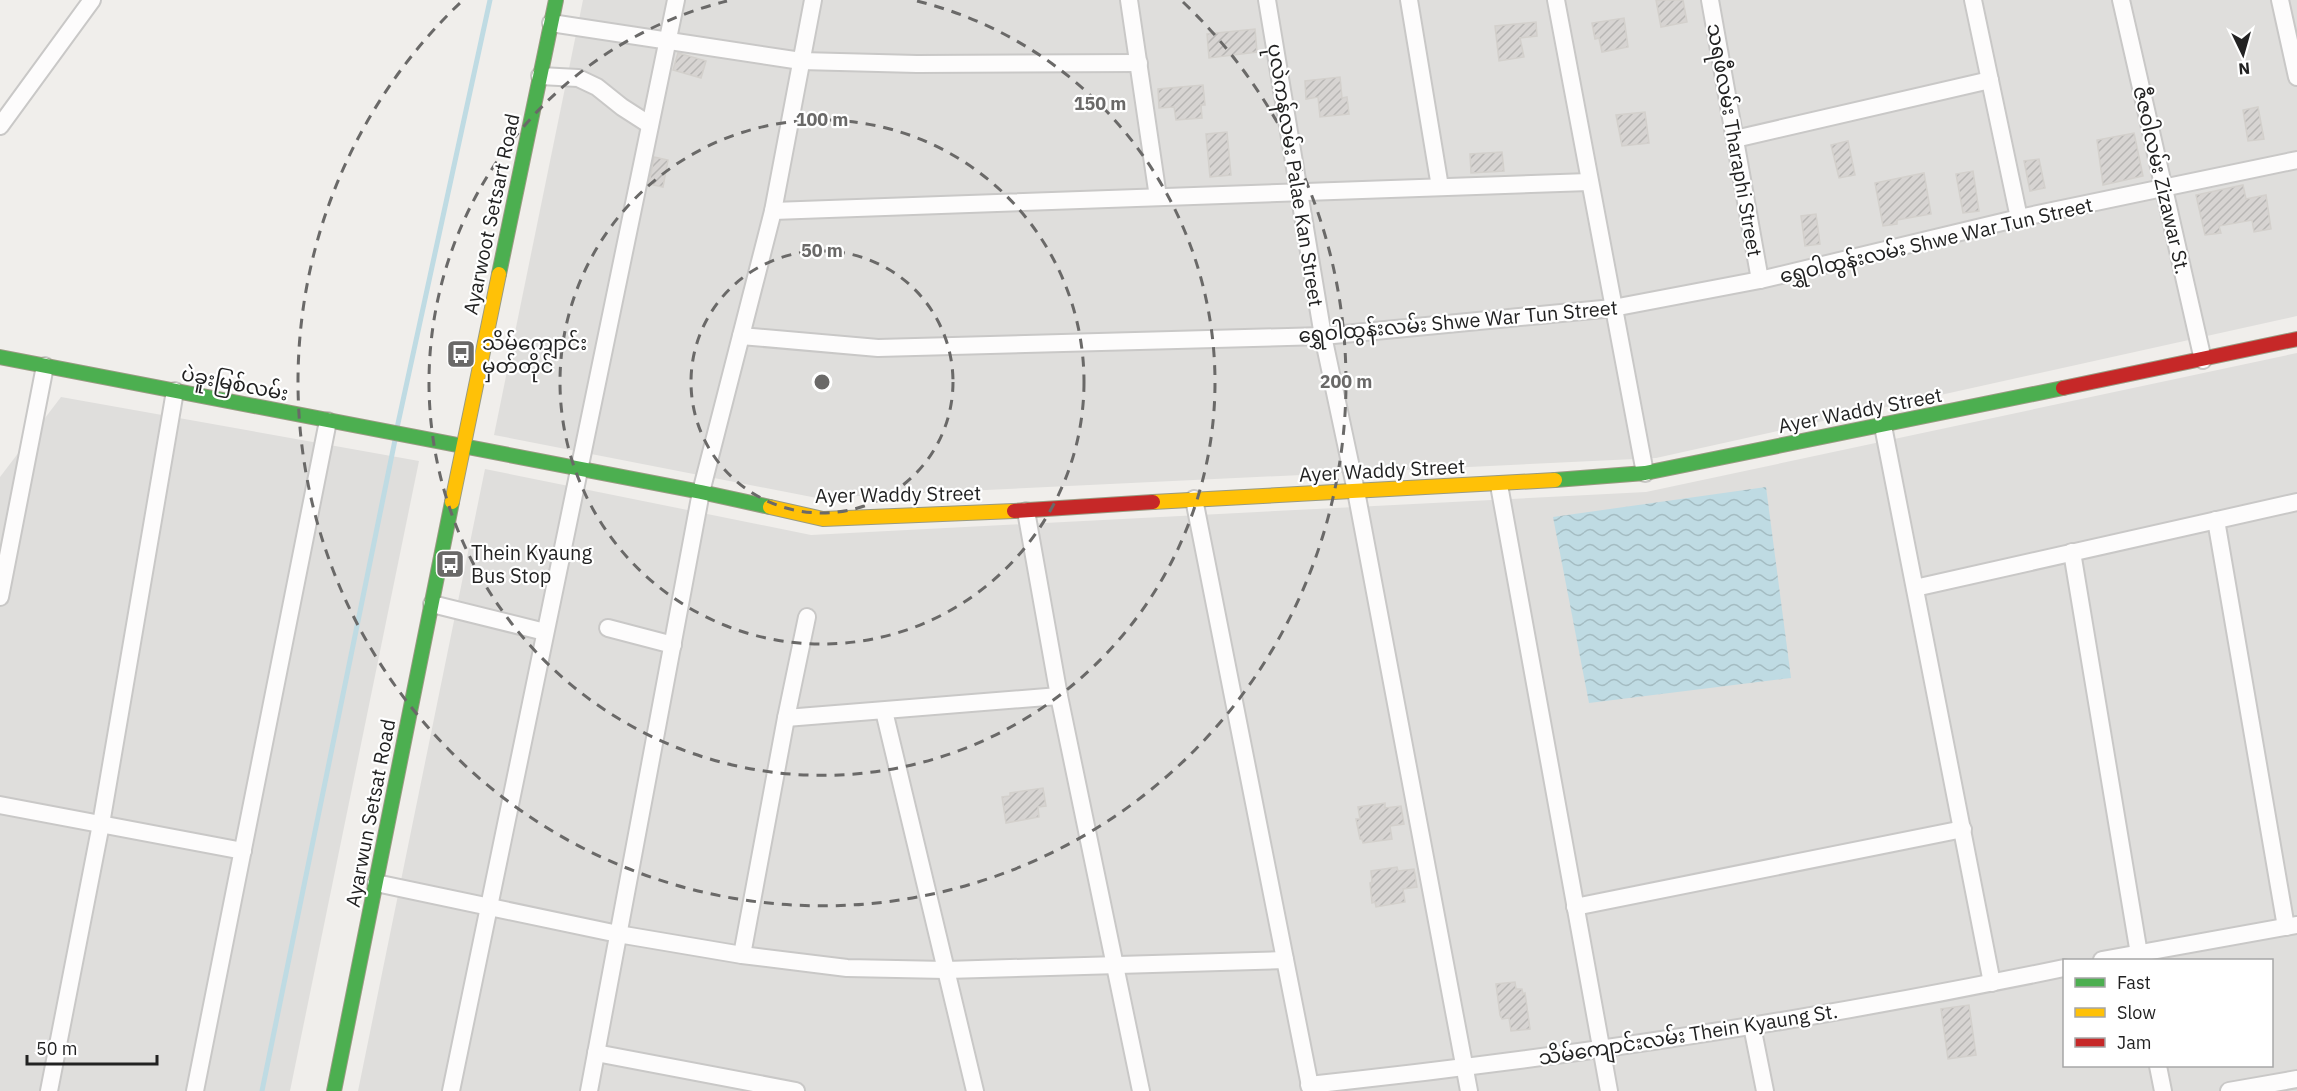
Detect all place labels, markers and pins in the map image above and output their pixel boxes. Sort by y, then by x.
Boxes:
place label: သိမ်ကျောင်း မှတ်တိုင် [482,329,587,383]
bus stop icon: သိမ်ကျောင်း မှတ်တိုင် [445,338,477,370]
centre of rings [812,372,832,392]
place label: Thein Kyaung Bus Stop [471,539,592,589]
bus stop icon: Thein Kyaung Bus Stop [434,548,466,580]

